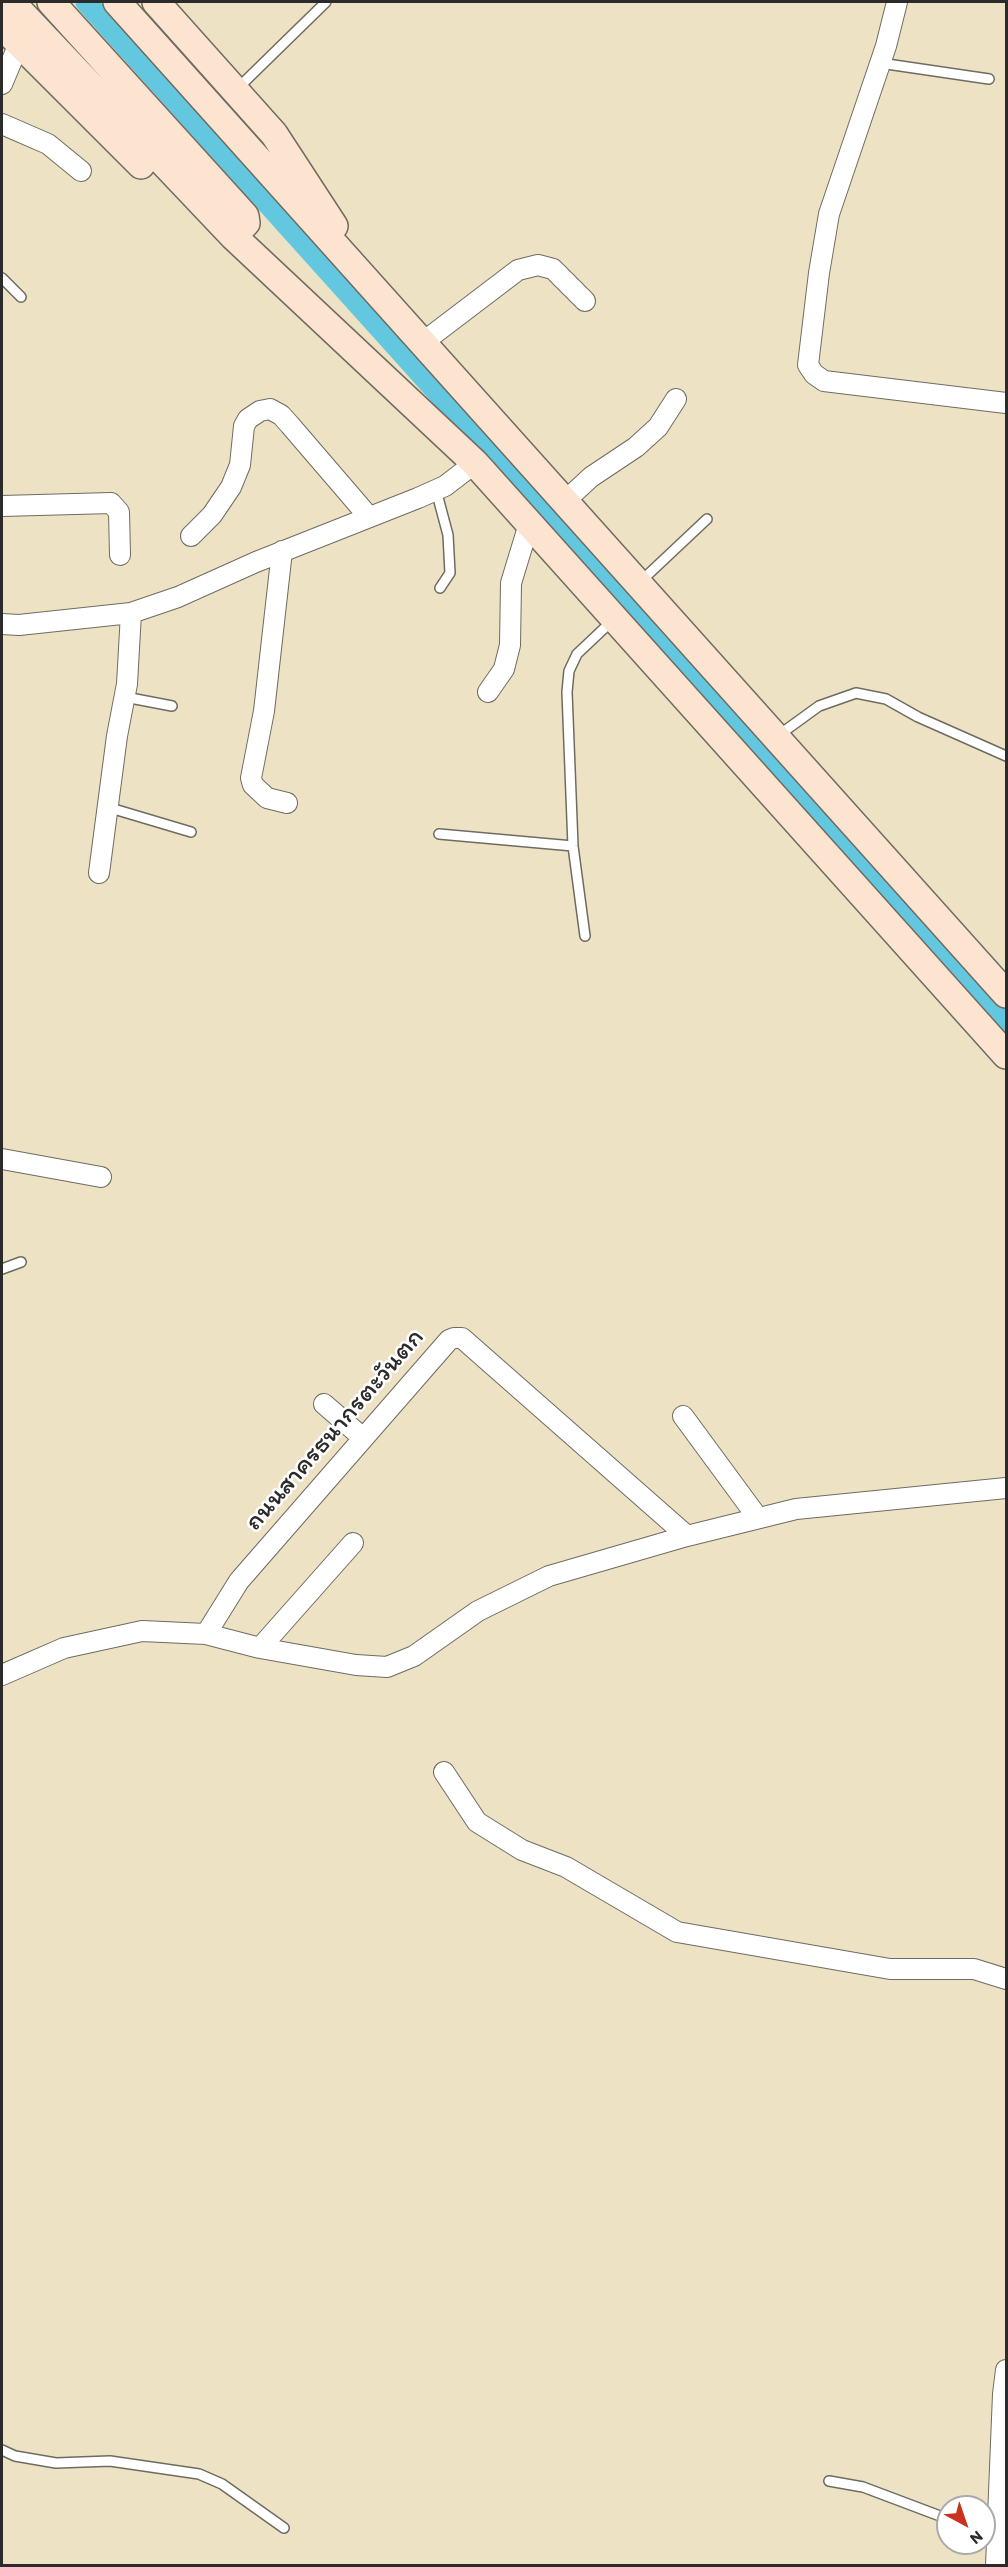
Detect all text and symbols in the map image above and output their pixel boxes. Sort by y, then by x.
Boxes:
street label: ถนนสาครธนากรตะวันตก [239,1323,431,1537]
north arrow [936,2495,996,2555]
text: N [966,2527,987,2548]

